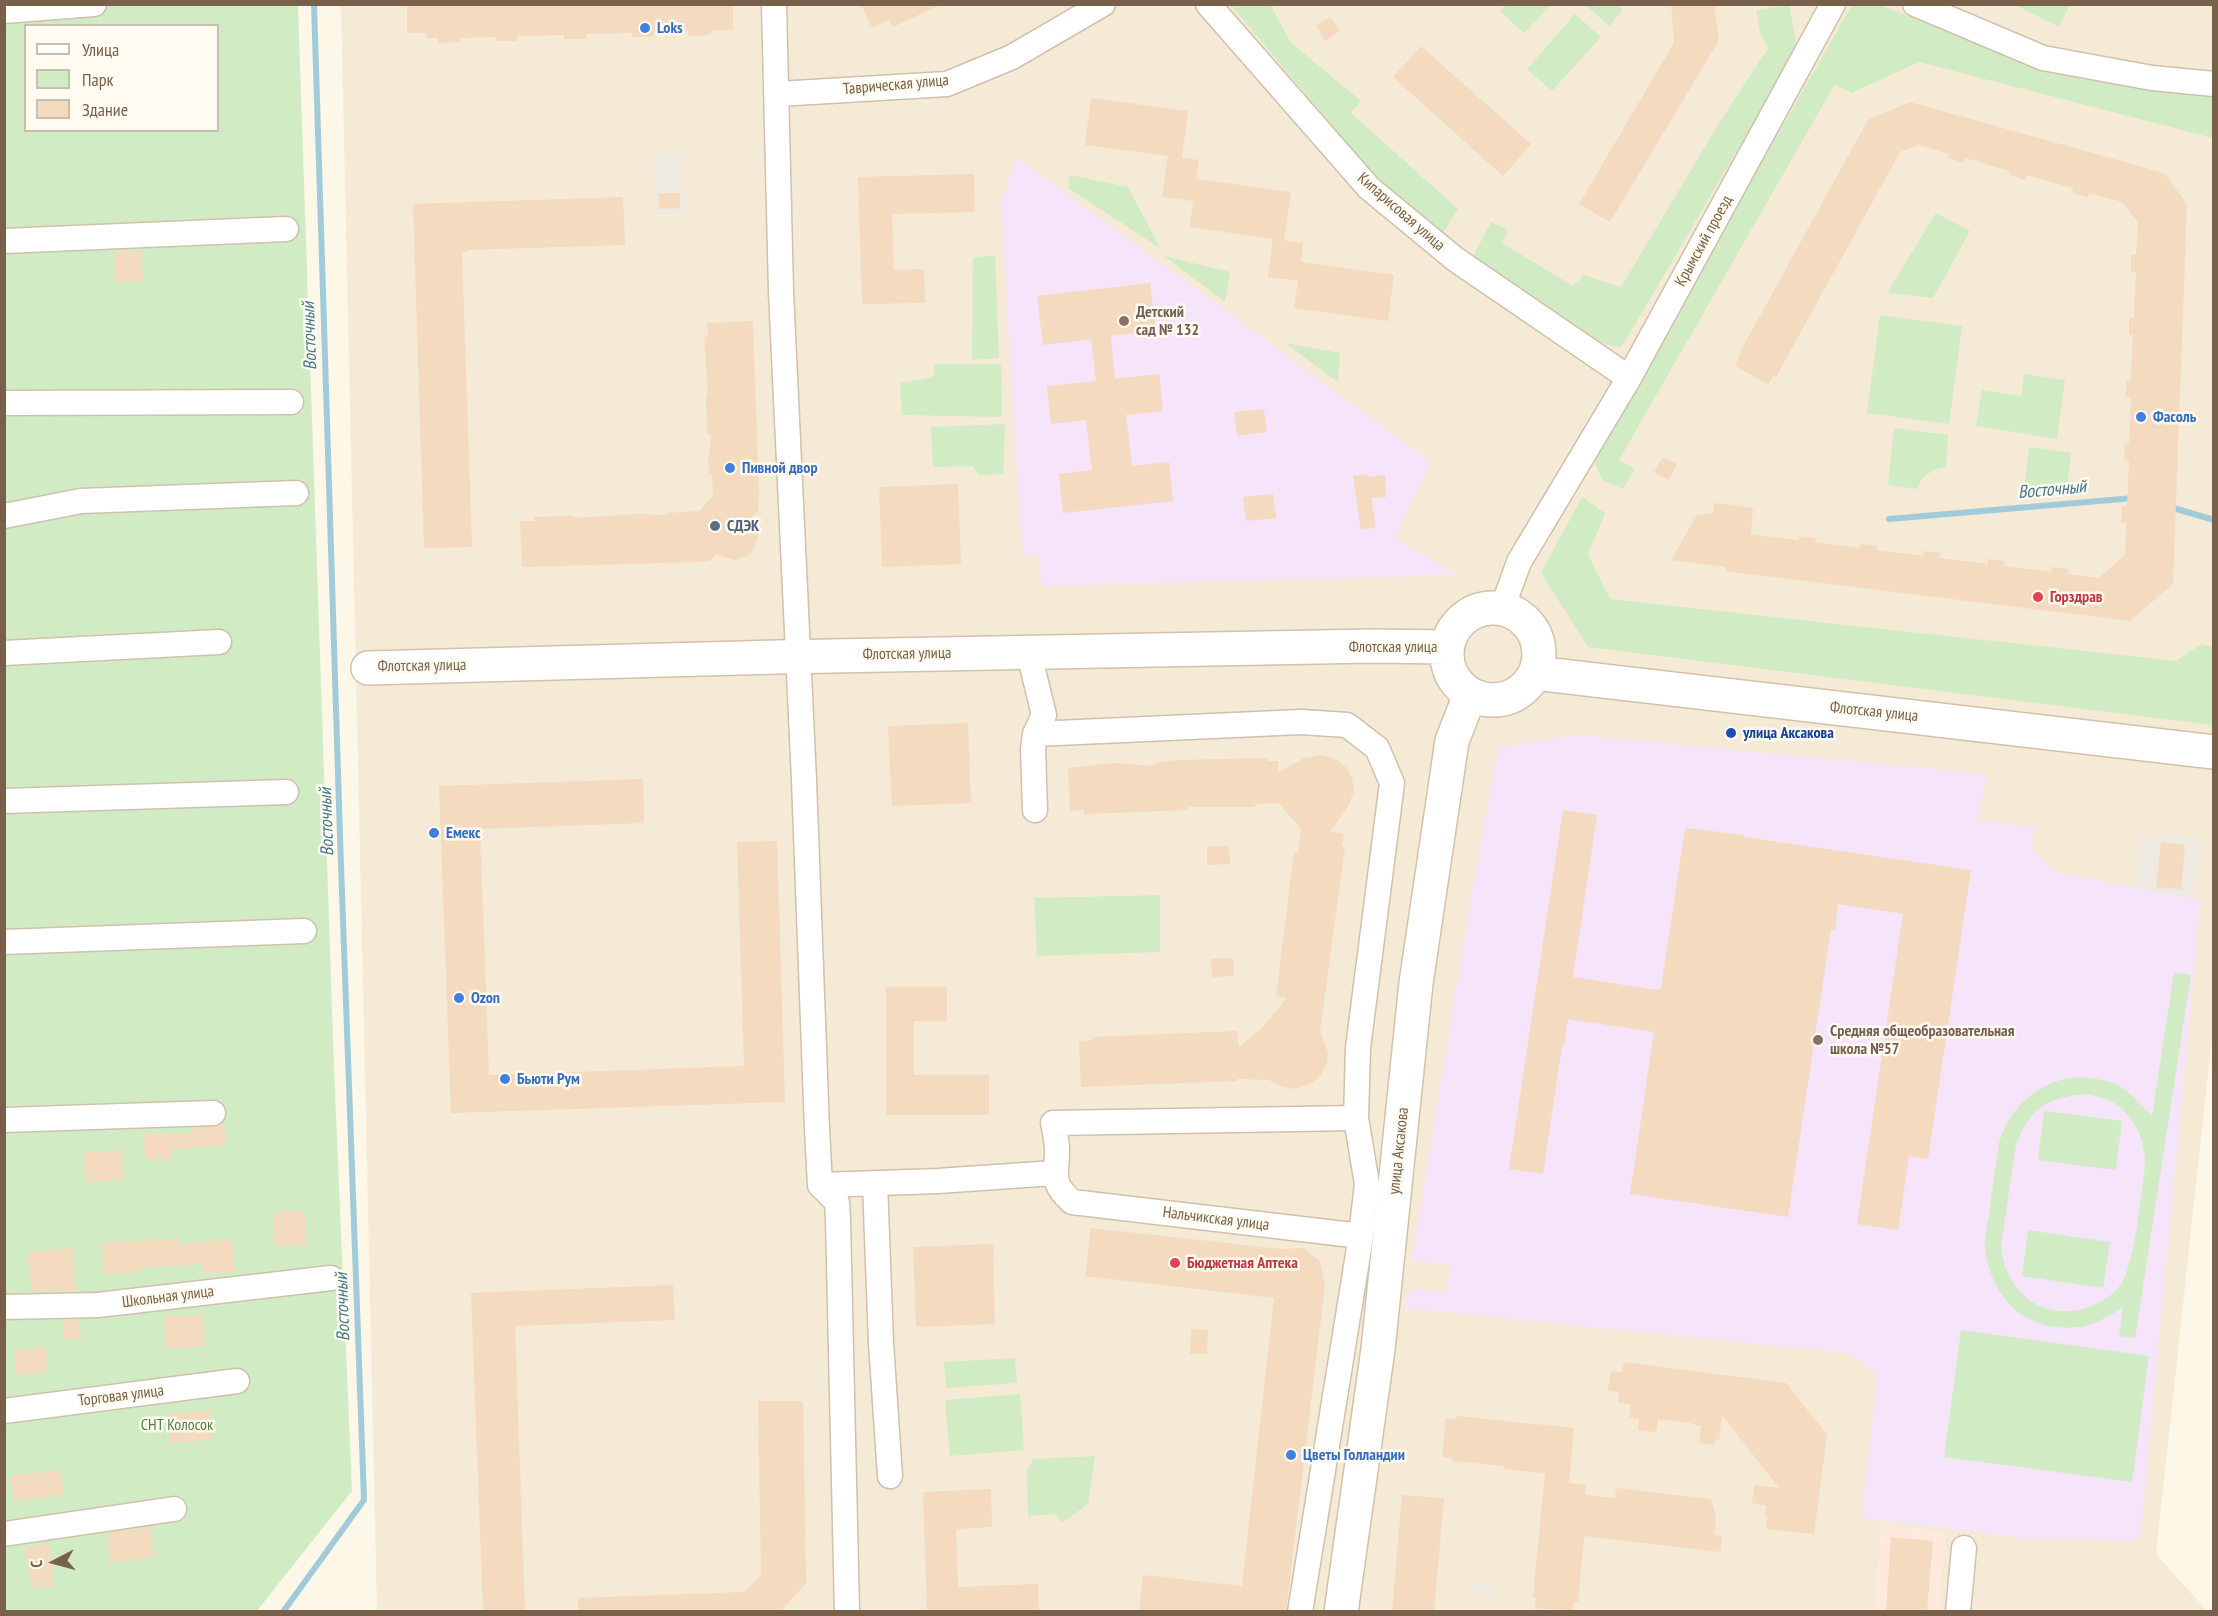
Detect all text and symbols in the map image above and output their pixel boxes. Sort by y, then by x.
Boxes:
place label: Loks [657,18,683,38]
marker: Loks [638,21,652,35]
legend [24,24,219,132]
text: Улица [82,38,119,61]
text: Парк [82,68,113,91]
street label: Таврическая улица [842,71,950,99]
text: Здание [82,98,128,121]
street label: Кипарисовая улица [1353,169,1449,255]
street label: Крымский проезд [1671,192,1737,290]
water label: Восточный [298,301,322,371]
place label: Детский сад № 132 [1136,302,1199,340]
marker: Детский сад № 132 [1117,314,1131,328]
place label: Фасоль [2153,407,2196,427]
marker: Фасоль [2134,410,2148,424]
place label: Пивной двор [742,458,818,478]
marker: Пивной двор [723,461,737,475]
water label: Восточный [2017,476,2087,504]
place label: СДЭК [727,516,759,536]
marker: СДЭК [708,519,722,533]
place label: Горздрав [2050,587,2102,607]
marker: Горздрав [2031,590,2045,604]
street label: Флотская улица [1349,637,1437,657]
street label: Флотская улица [863,644,951,664]
street label: Флотская улица [378,656,466,676]
street label: Флотская улица [1829,698,1919,726]
place label: улица Аксакова [1743,723,1834,743]
marker: улица Аксакова [1724,726,1738,740]
water label: Восточный [315,787,339,857]
place label: Емекс [446,823,481,843]
marker: Емекс [427,826,441,840]
place label: Ozon [471,988,500,1008]
marker: Ozon [452,991,466,1005]
place label: Средняя общеобразовательная школа №57 [1830,1021,2014,1059]
marker: Средняя общеобразовательная школа №57 [1811,1033,1825,1047]
place label: Бьюти Рум [517,1069,580,1089]
marker: Бьюти Рум [498,1072,512,1086]
street label: улица Аксакова [1385,1106,1413,1196]
street label: Нальчикская улица [1162,1203,1270,1235]
place label: Бюджетная Аптека [1187,1253,1298,1273]
marker: Бюджетная Аптека [1168,1256,1182,1270]
water label: Восточный [331,1272,355,1342]
street label: Школьная улица [121,1282,215,1312]
street label: Торговая улица [77,1381,165,1411]
park label: СНТ Колосок [141,1415,213,1435]
place label: Цветы Голландии [1303,1445,1405,1465]
marker: Цветы Голландии [1284,1448,1298,1462]
north arrow [24,1532,84,1592]
text: С [26,1559,46,1569]

